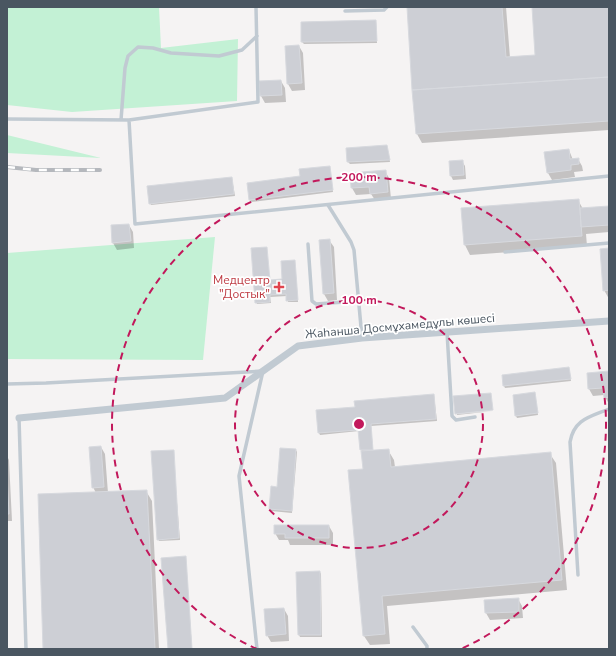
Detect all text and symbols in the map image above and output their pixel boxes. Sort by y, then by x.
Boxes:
text: 200 m [341,169,377,185]
place label: Медцентр "Достык" [213,272,270,302]
marker: Медцентр "Достык" [273,281,285,293]
text: 100 m [341,292,377,308]
street label: Жаһанша Досмұхамедұлы көшесі [305,310,496,342]
centre of rings [352,417,366,431]

